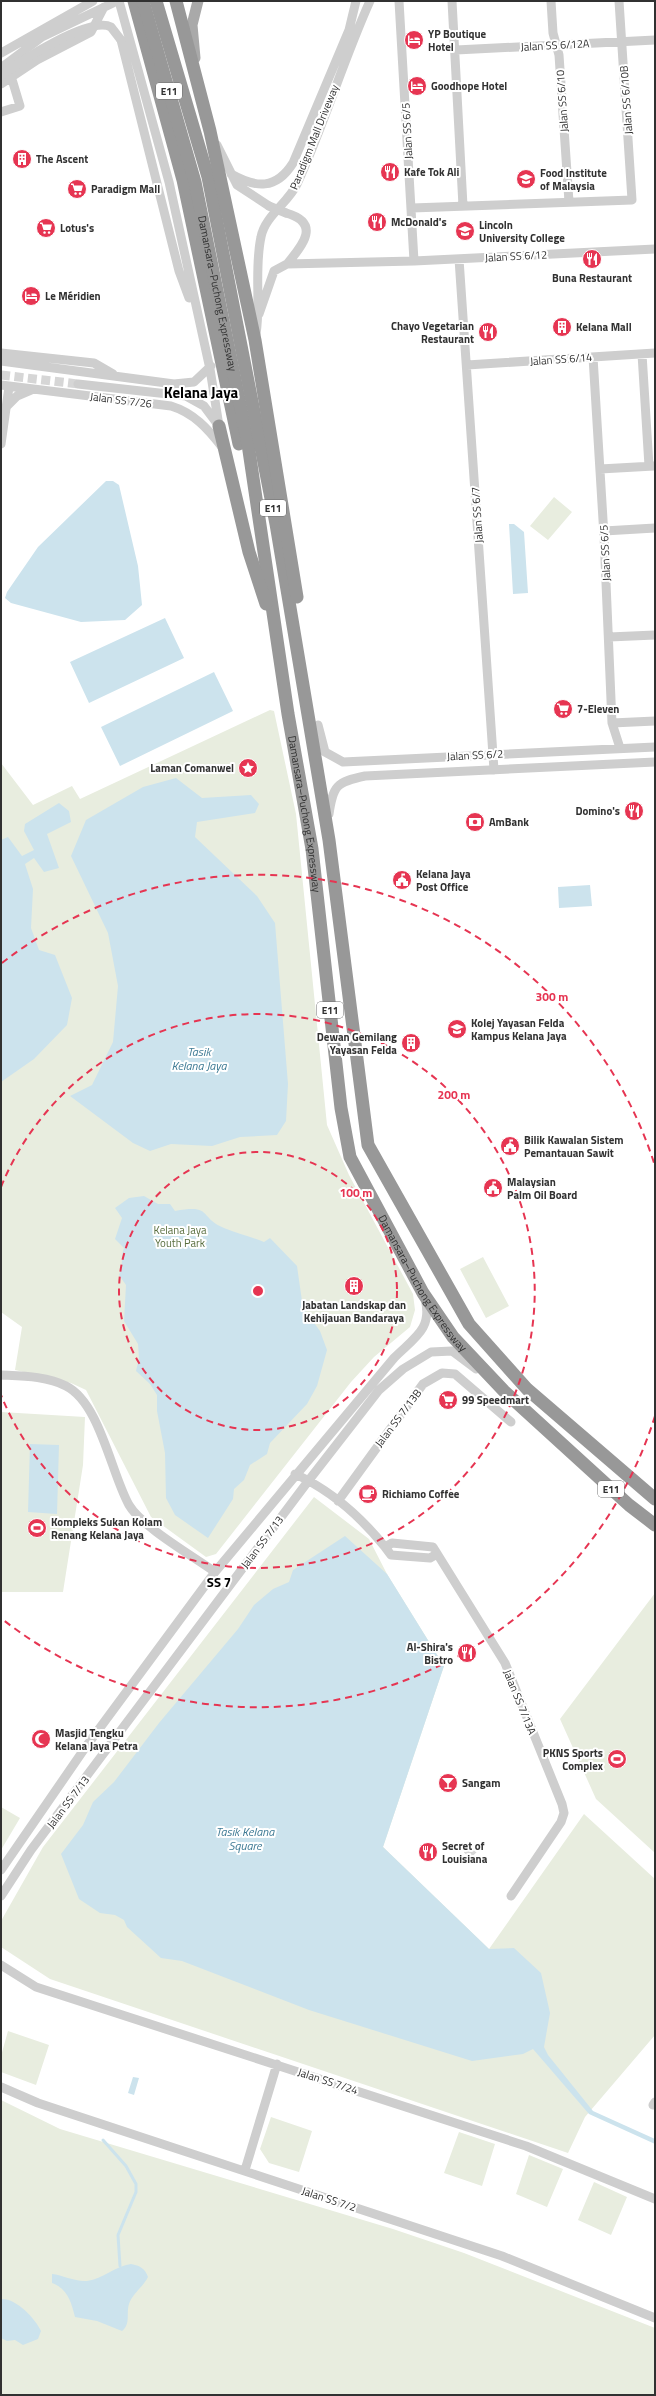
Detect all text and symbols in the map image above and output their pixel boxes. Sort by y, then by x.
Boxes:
place label: YP Boutique Hotel [428,26,487,55]
hotel icon: YP Boutique Hotel [403,29,425,51]
street label: Jalan SS 6/12A [520,35,590,55]
street label: Jalan SS 6/10B [616,65,636,135]
street label: Jalan SS 6/10 [552,69,572,133]
hotel icon: Goodhope Hotel [406,75,428,97]
place label: Goodhope Hotel [431,78,507,94]
street label: Paradigm Mall Driveway [286,81,343,192]
road number: E11 [156,83,182,99]
street label: Jalan SS 6/5 [398,102,416,160]
building icon: The Ascent [11,148,33,170]
place label: The Ascent [36,151,88,167]
restaurant icon: Kafe Tok Ali [379,161,401,183]
place label: Kafe Tok Ali [404,164,460,180]
place label: Food Institute of Malaysia [540,165,607,194]
school or university icon: Food Institute of Malaysia [515,168,537,190]
supermarket icon: Paradigm Mall [66,178,88,200]
place label: Paradigm Mall [91,181,160,197]
restaurant icon: McDonald's [366,211,388,233]
street label: Damansara–Puchong Expressway [194,214,241,373]
place label: McDonald's [391,214,447,230]
supermarket icon: Lotus's [35,217,57,239]
place label: Lincoln University College [479,217,565,246]
place label: Lotus's [60,220,94,236]
school or university icon: Lincoln University College [454,220,476,242]
street label: Jalan SS 6/12 [484,246,548,266]
restaurant icon: Buna Restaurant [581,248,603,270]
place label: Buna Restaurant [552,270,632,286]
hotel icon: Le Méridien [20,285,42,307]
place label: Le Méridien [45,288,101,304]
building icon: Kelana Mall [551,316,573,338]
place label: Chayo Vegetarian Restaurant [391,318,474,347]
place label: Kelana Mall [576,319,632,335]
restaurant icon: Chayo Vegetarian Restaurant [477,321,499,343]
street label: Jalan SS 6/14 [529,349,593,369]
district label: Kelana Jaya [164,381,239,404]
street label: Jalan SS 7/26 [89,388,153,412]
street label: Jalan SS 6/7 [467,486,487,544]
road number: E11 [260,500,286,516]
street label: Jalan SS 6/5 [596,524,614,582]
supermarket icon: 7-Eleven [552,698,574,720]
place label: 7-Eleven [577,701,619,717]
street label: Damansara–Puchong Expressway [284,734,325,894]
street label: Jalan SS 6/2 [446,746,504,764]
place icon: Laman Comanwel [237,757,259,779]
place label: Laman Comanwel [150,760,234,776]
restaurant icon: Domino's [623,800,645,822]
place label: Domino's [575,803,620,819]
bank icon: AmBank [464,811,486,833]
place label: AmBank [489,814,529,830]
place label: Kelana Jaya Post Office [416,866,471,895]
public building icon: Kelana Jaya Post Office [391,869,413,891]
text: 300 m [536,987,568,1006]
road number: E11 [317,1002,343,1018]
place label: Kolej Yayasan Felda Kampus Kelana Jaya [471,1015,567,1044]
school or university icon: Kolej Yayasan Felda Kampus Kelana Jaya [446,1018,468,1040]
place label: Dewan Gemilang Yayasan Felda [317,1029,397,1058]
building icon: Dewan Gemilang Yayasan Felda [400,1032,422,1054]
water label: Tasik Kelana Jaya [171,1042,228,1075]
text: 200 m [438,1085,470,1104]
place label: Bilik Kawalan Sistem Pemantauan Sawit [524,1132,624,1161]
public building icon: Bilik Kawalan Sistem Pemantauan Sawit [499,1135,521,1157]
place label: Malaysian Palm Oil Board [507,1174,577,1203]
public building icon: Malaysian Palm Oil Board [482,1177,504,1199]
text: 100 m [340,1183,372,1202]
street label: Damansara–Puchong Expressway [374,1212,471,1356]
park label: Kelana Jaya Youth Park [154,1222,207,1251]
building icon: Jabatan Landskap dan Kehijauan Bandaraya [343,1275,365,1297]
centre of rings [251,1284,265,1298]
place label: Jabatan Landskap dan Kehijauan Bandaraya [302,1297,406,1326]
street label: Jalan SS 7/13B [371,1385,425,1450]
supermarket icon: 99 Speedmart [437,1389,459,1411]
place label: 99 Speedmart [462,1392,529,1408]
road number: E11 [598,1481,624,1497]
cafe icon: Richiamo Coffee [357,1483,379,1505]
place label: Richiamo Coffee [382,1486,460,1502]
street label: Jalan SS 7/13 [237,1512,287,1572]
place label: Kompleks Sukan Kolam Renang Kelana Jaya [51,1514,162,1543]
sports icon: Kompleks Sukan Kolam Renang Kelana Jaya [26,1517,48,1539]
district label: SS 7 [207,1572,231,1592]
place label: Al-Shira's Bistro [407,1639,453,1668]
restaurant icon: Al-Shira's Bistro [456,1642,478,1664]
street label: Jalan SS 7/13A [500,1667,541,1737]
place label: Masjid Tengku Kelana Jaya Petra [55,1725,138,1754]
mosque icon: Masjid Tengku Kelana Jaya Petra [30,1728,52,1750]
place label: PKNS Sports Complex [543,1745,604,1774]
sports icon: PKNS Sports Complex [606,1748,628,1770]
street label: Jalan SS 7/13 [43,1772,93,1832]
bar icon: Sangam [437,1772,459,1794]
place label: Sangam [462,1775,500,1791]
water label: Tasik Kelana Square [216,1822,275,1855]
place label: Secret of Louisiana [442,1838,488,1867]
restaurant icon: Secret of Louisiana [417,1841,439,1863]
street label: Jalan SS 7/24 [296,2064,360,2098]
street label: Jalan SS 7/2 [300,2183,358,2215]

